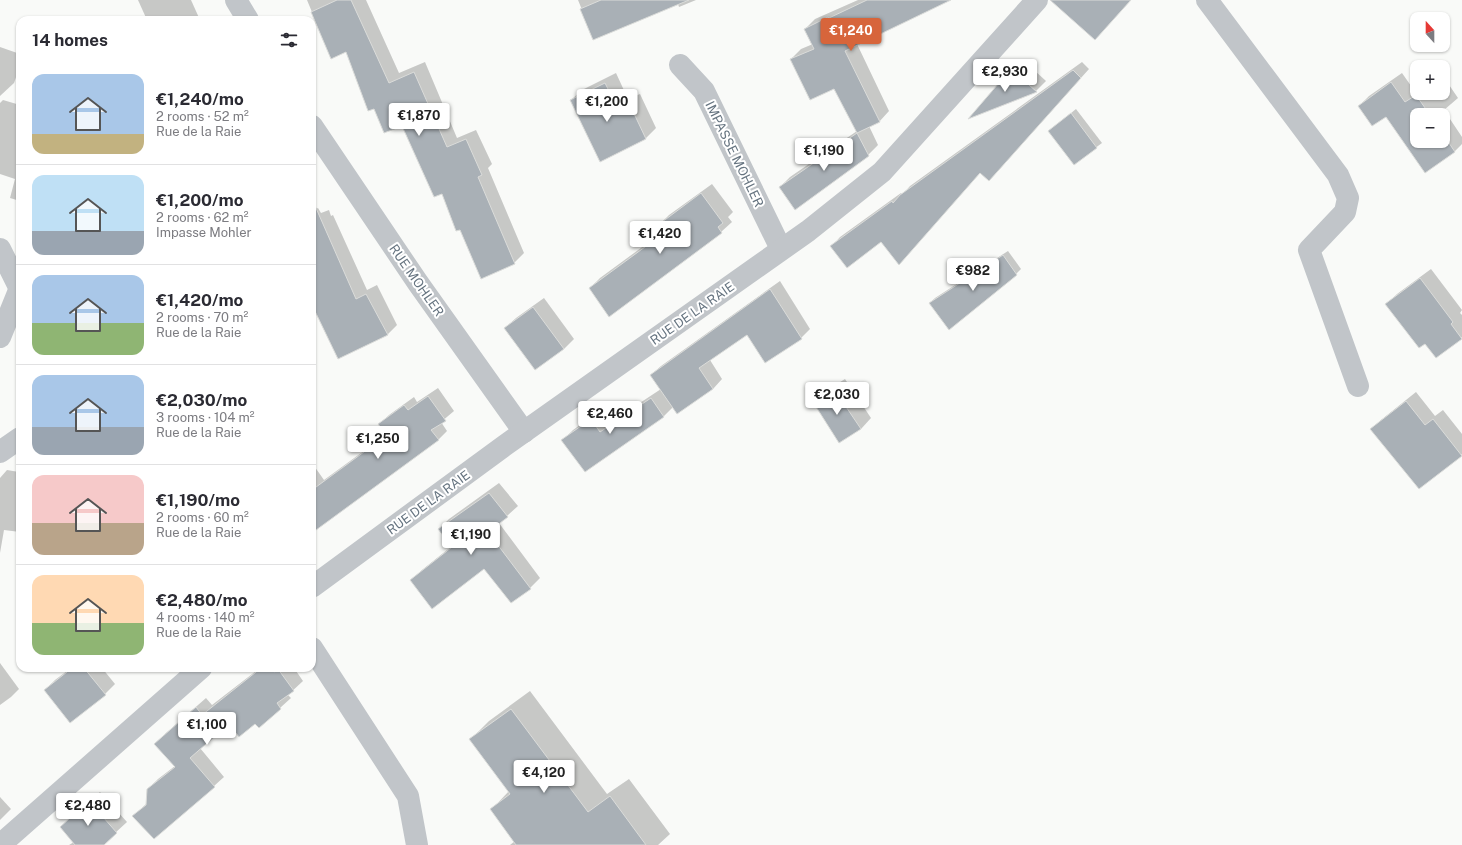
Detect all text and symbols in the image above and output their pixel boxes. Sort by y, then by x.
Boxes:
north arrow [1410,12,1450,52]
map controls [1410,12,1450,148]
pin: €1,240 [818,18,884,52]
text: €1,240 [829,23,873,38]
icon: filters [278,29,300,51]
text: 14 homes [32,30,108,50]
pin: €2,930 [972,59,1038,93]
button: + [1410,60,1450,100]
text: €2,930 [982,64,1028,79]
text: €1,240/mo [156,89,244,109]
pin: €1,200 [574,89,640,123]
icon: home [64,90,112,138]
text: €1,200 [586,94,628,109]
street label: IMPASSE MOHLER [702,99,767,210]
pin: €1,870 [386,103,452,137]
text: €1,870 [398,108,440,123]
button: − [1410,108,1450,148]
text: 2 rooms · 52 m² [156,109,249,124]
text: Rue de la Raie [156,124,241,139]
pin: €1,190 [791,138,857,172]
text: €1,190 [804,143,844,158]
text: €1,200/mo [156,190,244,210]
icon: home [64,191,112,239]
text: 2 rooms · 62 m² [156,210,249,225]
pin: €1,420 [627,221,693,255]
text: Impasse Mohler [156,225,252,240]
text: €1,420 [639,226,681,241]
street label: RUE MOHLER [386,241,447,319]
pin: €982 [949,258,997,292]
text: €982 [956,263,990,278]
street label: RUE DE LA RAIE [647,279,737,348]
text: €1,420/mo [156,290,243,310]
icon: home [64,291,112,339]
text: 2 rooms · 70 m² [156,310,248,325]
text: Rue de la Raie [156,325,241,340]
pin: €2,030 [804,382,870,416]
text: €2,030 [814,387,860,402]
text: €2,030/mo [156,390,247,410]
icon: home [64,391,112,439]
pin: €2,460 [577,401,643,435]
text: €2,460 [587,406,633,421]
text: 3 rooms · 104 m² [156,410,255,425]
text: Rue de la Raie [156,425,241,440]
pin: €1,250 [345,426,411,460]
text: €1,250 [356,431,400,446]
street label: RUE DE LA RAIE [384,467,473,538]
text: €1,190/mo [156,490,240,510]
icon: home [64,491,112,539]
text: 2 rooms · 60 m² [156,510,249,525]
pin: €1,190 [438,522,504,556]
text: Rue de la Raie [156,525,241,540]
text: €1,190 [451,527,491,542]
text: €2,480/mo [156,590,247,610]
icon: home [64,591,112,639]
text: 4 rooms · 140 m² [156,610,255,625]
text: Rue de la Raie [156,625,241,640]
pin: €1,100 [174,712,240,746]
text: €1,100 [187,717,227,732]
pin: €4,120 [511,760,577,794]
text: €4,120 [523,765,565,780]
pin: €2,480 [55,793,121,827]
text: €2,480 [65,798,111,813]

